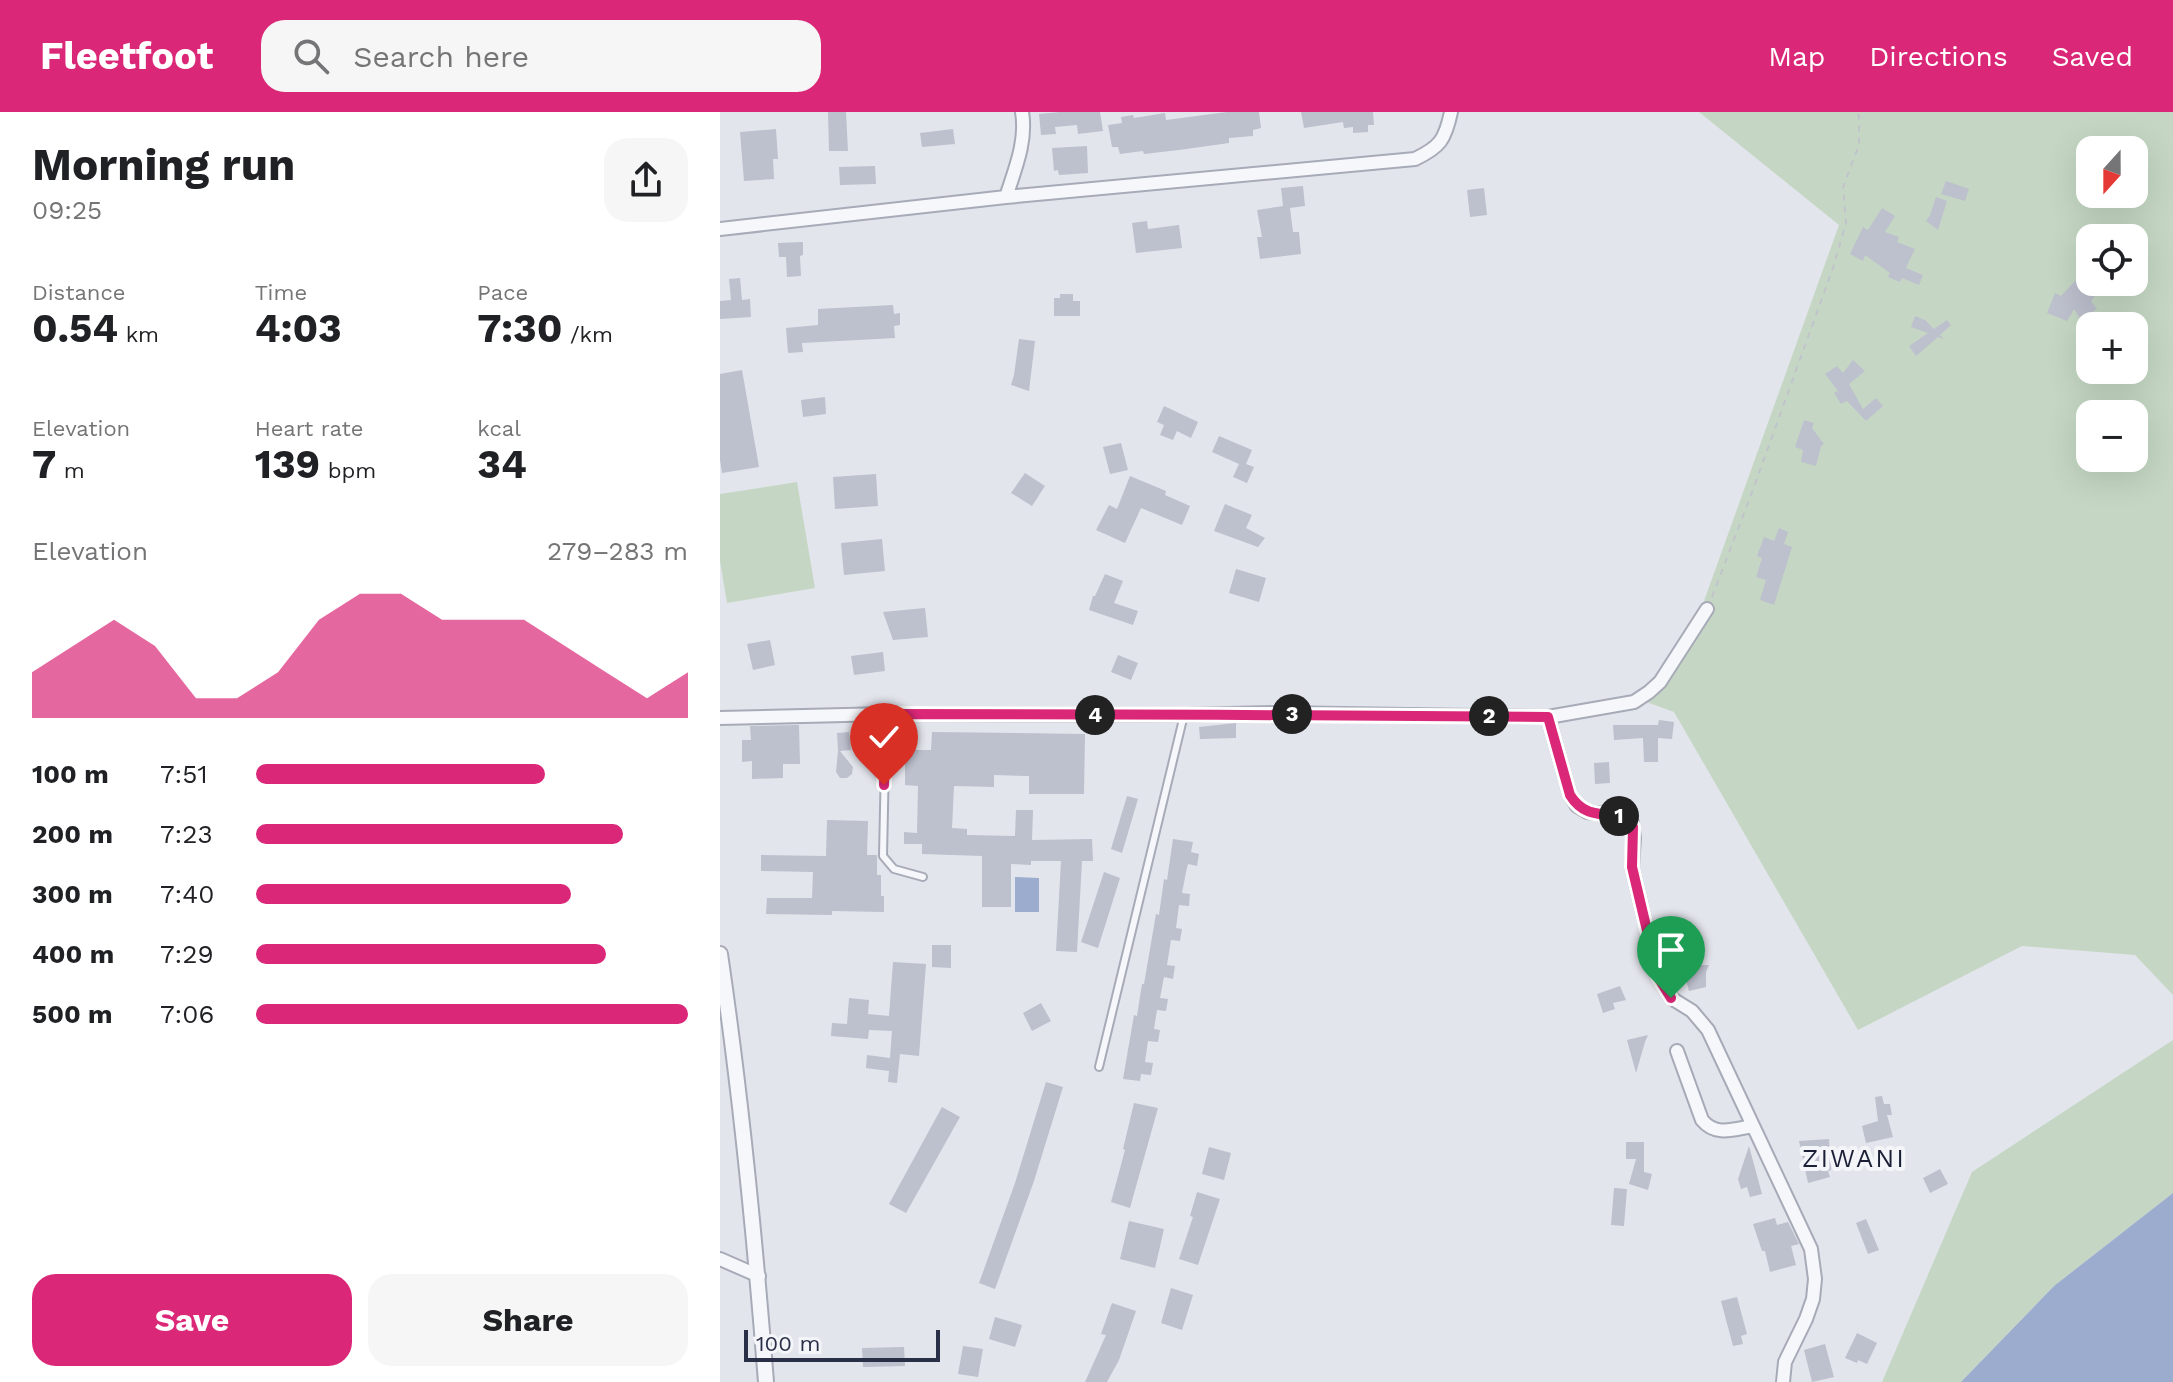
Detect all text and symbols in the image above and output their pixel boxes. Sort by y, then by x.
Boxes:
search box [261,20,821,92]
text: Fleetfoot [40,34,213,78]
icon: search [289,34,333,78]
text: Search here [353,39,529,74]
text: Map [1768,40,1825,73]
text: Directions [1869,40,2008,73]
text: Saved [2052,40,2133,73]
north arrow [2076,136,2148,208]
map controls [2076,136,2148,472]
button: share [604,138,688,222]
text: Morning run [32,139,295,191]
text: 09:25 [32,195,102,225]
button: locate [2076,224,2148,296]
text: Distance [32,280,126,305]
text: Time [255,280,307,305]
text: Pace [477,280,528,305]
text: 0.54 [32,305,118,352]
text: 4:03 [255,305,342,352]
text: 7:30 [477,305,563,352]
button: + [2076,312,2148,384]
text: km [118,322,159,347]
text: /km [563,322,613,347]
button: − [2076,400,2148,472]
text: Elevation [32,416,130,441]
text: Heart rate [255,416,363,441]
text: kcal [477,416,521,441]
text: 7 [32,441,56,488]
text: 139 [255,441,320,488]
text: 34 [477,441,527,488]
text: m [56,458,85,483]
text: bpm [320,458,376,483]
text: Elevation [32,536,148,566]
text: 279–283 m [547,536,688,566]
pin: 3 [1272,694,1312,734]
pin: 4 [1075,695,1115,735]
pin: 2 [1469,696,1509,736]
text: 3 [1285,701,1299,726]
text: 4 [1088,702,1102,727]
pin [850,703,918,785]
text: 2 [1482,703,1496,728]
icon: check [862,715,906,759]
text: 100 m [32,759,109,789]
text: 7:51 [160,759,208,789]
pin: 1 [1599,796,1639,836]
text: 1 [1614,803,1624,828]
text: 200 m [32,819,113,849]
text: 7:23 [160,819,213,849]
text: 300 m [32,879,113,909]
text: 7:40 [160,879,214,909]
pin [1637,916,1705,998]
icon: arrive [1649,928,1693,972]
text: 400 m [32,939,114,969]
text: 7:29 [160,939,213,969]
text: 500 m [32,999,113,1029]
text: 7:06 [160,999,214,1029]
district label: ZIWANI [1802,1143,1906,1173]
button: Save [32,1274,352,1366]
button: Share [368,1274,688,1366]
scale bar [744,1326,940,1362]
text: 100 m [756,1331,820,1356]

